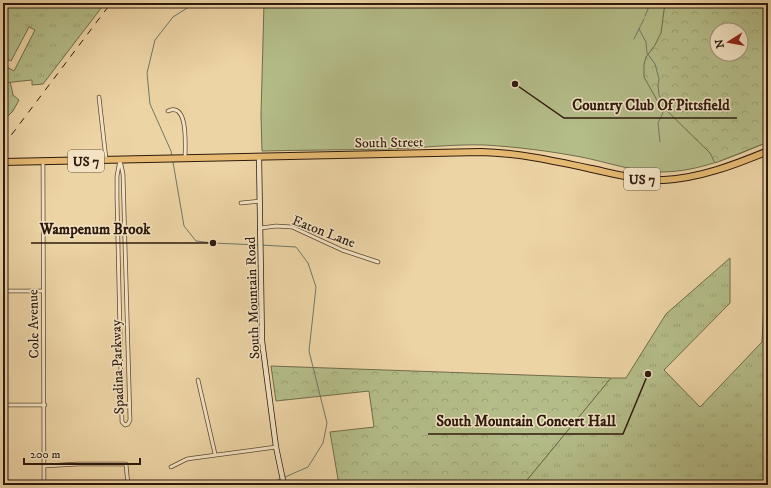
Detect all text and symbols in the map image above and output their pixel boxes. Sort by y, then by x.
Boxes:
north arrow [709,22,749,62]
text: N [712,38,728,49]
callout: Country Club Of Pittsfield [564,91,737,118]
text: Country Club Of Pittsfield [572,96,730,115]
street label: South Street [354,133,424,153]
road number: US 7 [68,150,104,172]
road number: US 7 [624,168,660,190]
street label: Eaton Lane [289,212,358,252]
callout: Wampenum Brook [31,216,158,243]
text: Wampenum Brook [39,220,151,239]
street label: South Mountain Road [242,236,264,359]
street label: Cole Avenue [24,289,44,359]
street label: Spadina Parkway [107,319,129,415]
callout: South Mountain Concert Hall [428,407,623,434]
text: South Mountain Concert Hall [436,412,616,431]
scale bar [24,440,140,466]
text: 200 m [30,447,60,462]

